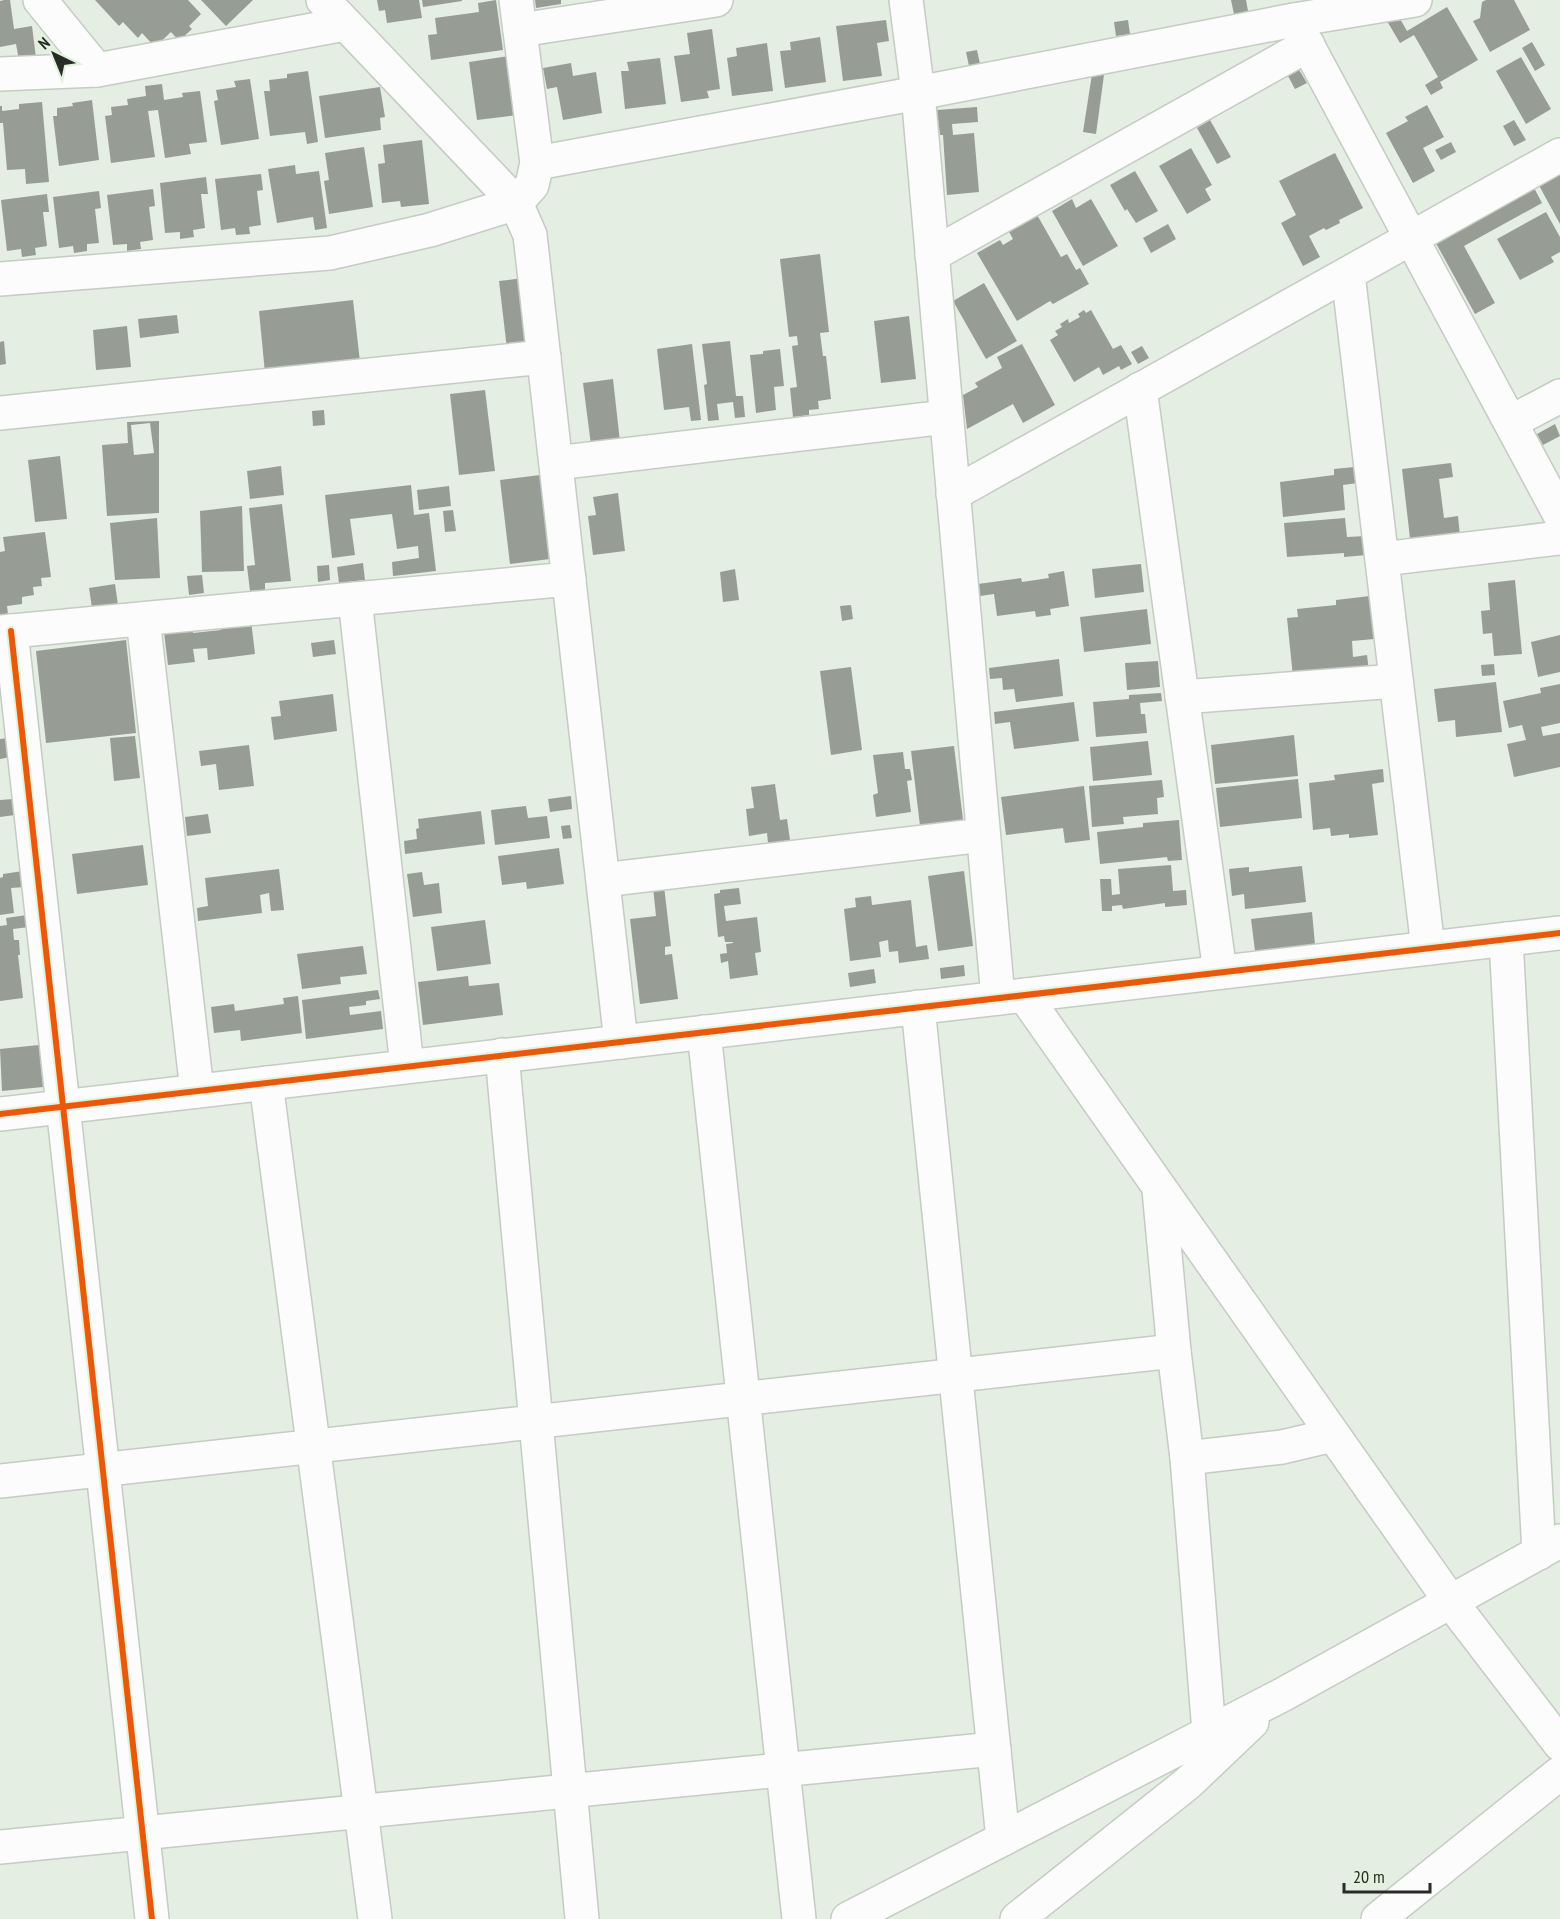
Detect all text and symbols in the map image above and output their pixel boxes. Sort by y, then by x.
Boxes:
north arrow [24,24,84,84]
text: N [34,33,54,53]
scale bar [1344,1856,1430,1894]
text: 20 m [1353,1865,1385,1888]

